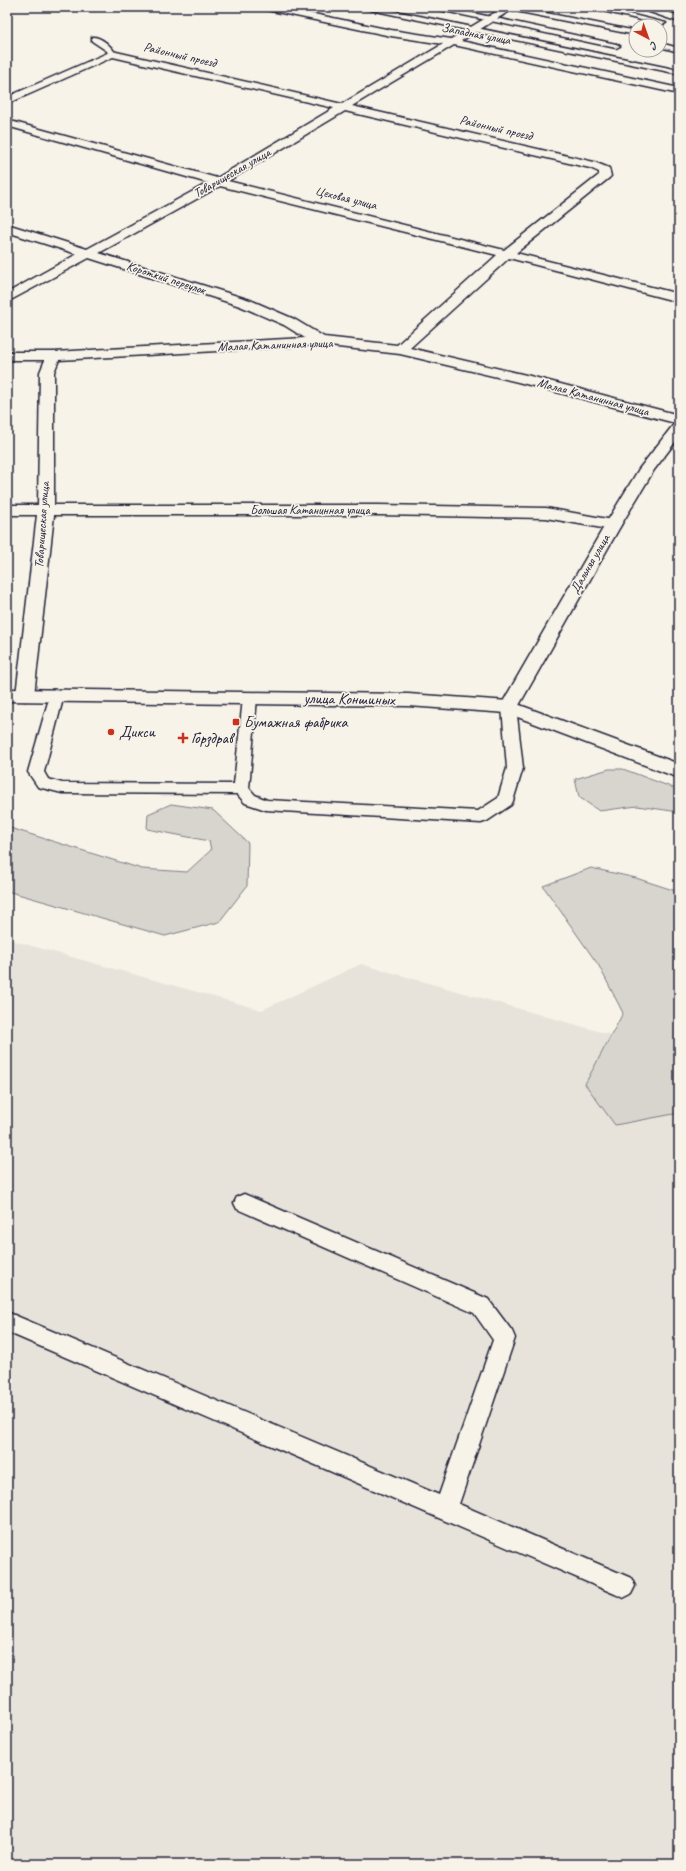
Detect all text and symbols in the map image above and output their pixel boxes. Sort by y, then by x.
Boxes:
north arrow [628,18,668,58]
street label: Западная улица [440,19,513,49]
text: С [647,38,661,54]
street label: Районный проезд [142,39,219,71]
street label: Районный проезд [458,112,535,144]
street label: Товарищеская улица [191,144,275,202]
street label: Цеховая улица [314,183,380,214]
street label: Короткий переулок [125,258,209,299]
street label: Малая Катанинная улица [217,335,334,355]
street label: Малая Катанинная улица [535,374,651,420]
street label: Товарищеская улица [31,480,53,569]
street label: Большая Катанинная улица [250,502,370,518]
street label: Дальняя улица [567,530,614,596]
street label: улица Коншиных [302,688,396,710]
place label: Бумажная фабрика [244,712,348,732]
marker: Бумажная фабрика [231,717,241,727]
place label: Дикси [119,722,156,742]
marker: Дикси [106,727,116,737]
place label: Горздрав [191,728,236,748]
marker: Горздрав [178,733,188,743]

